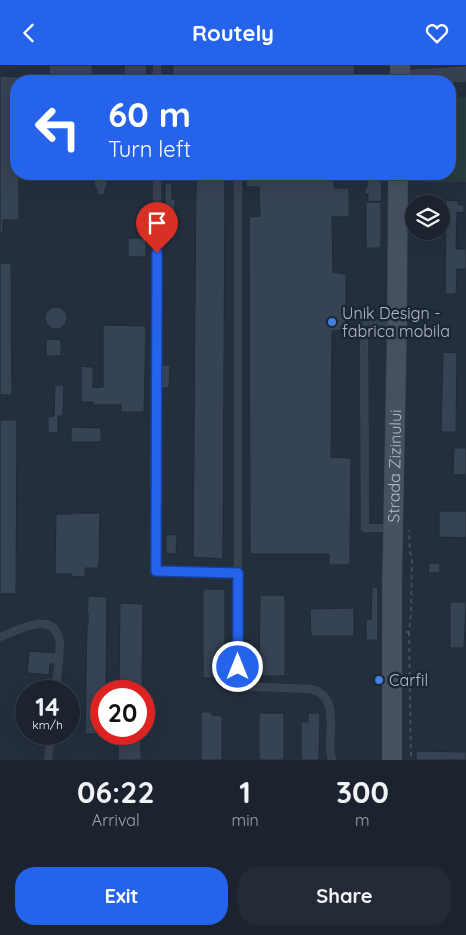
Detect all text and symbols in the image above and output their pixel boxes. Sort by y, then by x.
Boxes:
icon: back [15,19,43,47]
text: Routely [192,19,274,47]
icon: heart [423,19,451,47]
text: 60 m [108,92,191,136]
icon: left [25,95,90,160]
text: Turn left [108,135,191,163]
map controls [405,195,450,240]
button: layers [405,195,450,240]
pin [136,202,178,253]
icon: arrive [143,209,171,237]
place label: Unik Design - fabrica mobila [342,303,450,341]
marker: Unik Design - fabrica mobila [326,316,338,328]
street label: Strada Zizinului [383,409,405,523]
position arrow [211,640,263,692]
place label: Carfil [389,670,428,690]
marker: Carfil [373,674,385,686]
speed limit sign: 20 [90,680,155,745]
text: 14 [35,691,60,722]
text: km/h [32,717,63,732]
text: 06:22 [77,773,154,811]
text: 1 [239,773,251,811]
text: 300 [336,773,389,811]
text: Arrival [92,810,140,830]
text: min [232,810,259,830]
text: m [355,810,370,830]
button: Exit [15,867,228,925]
button: Share [238,867,451,925]

